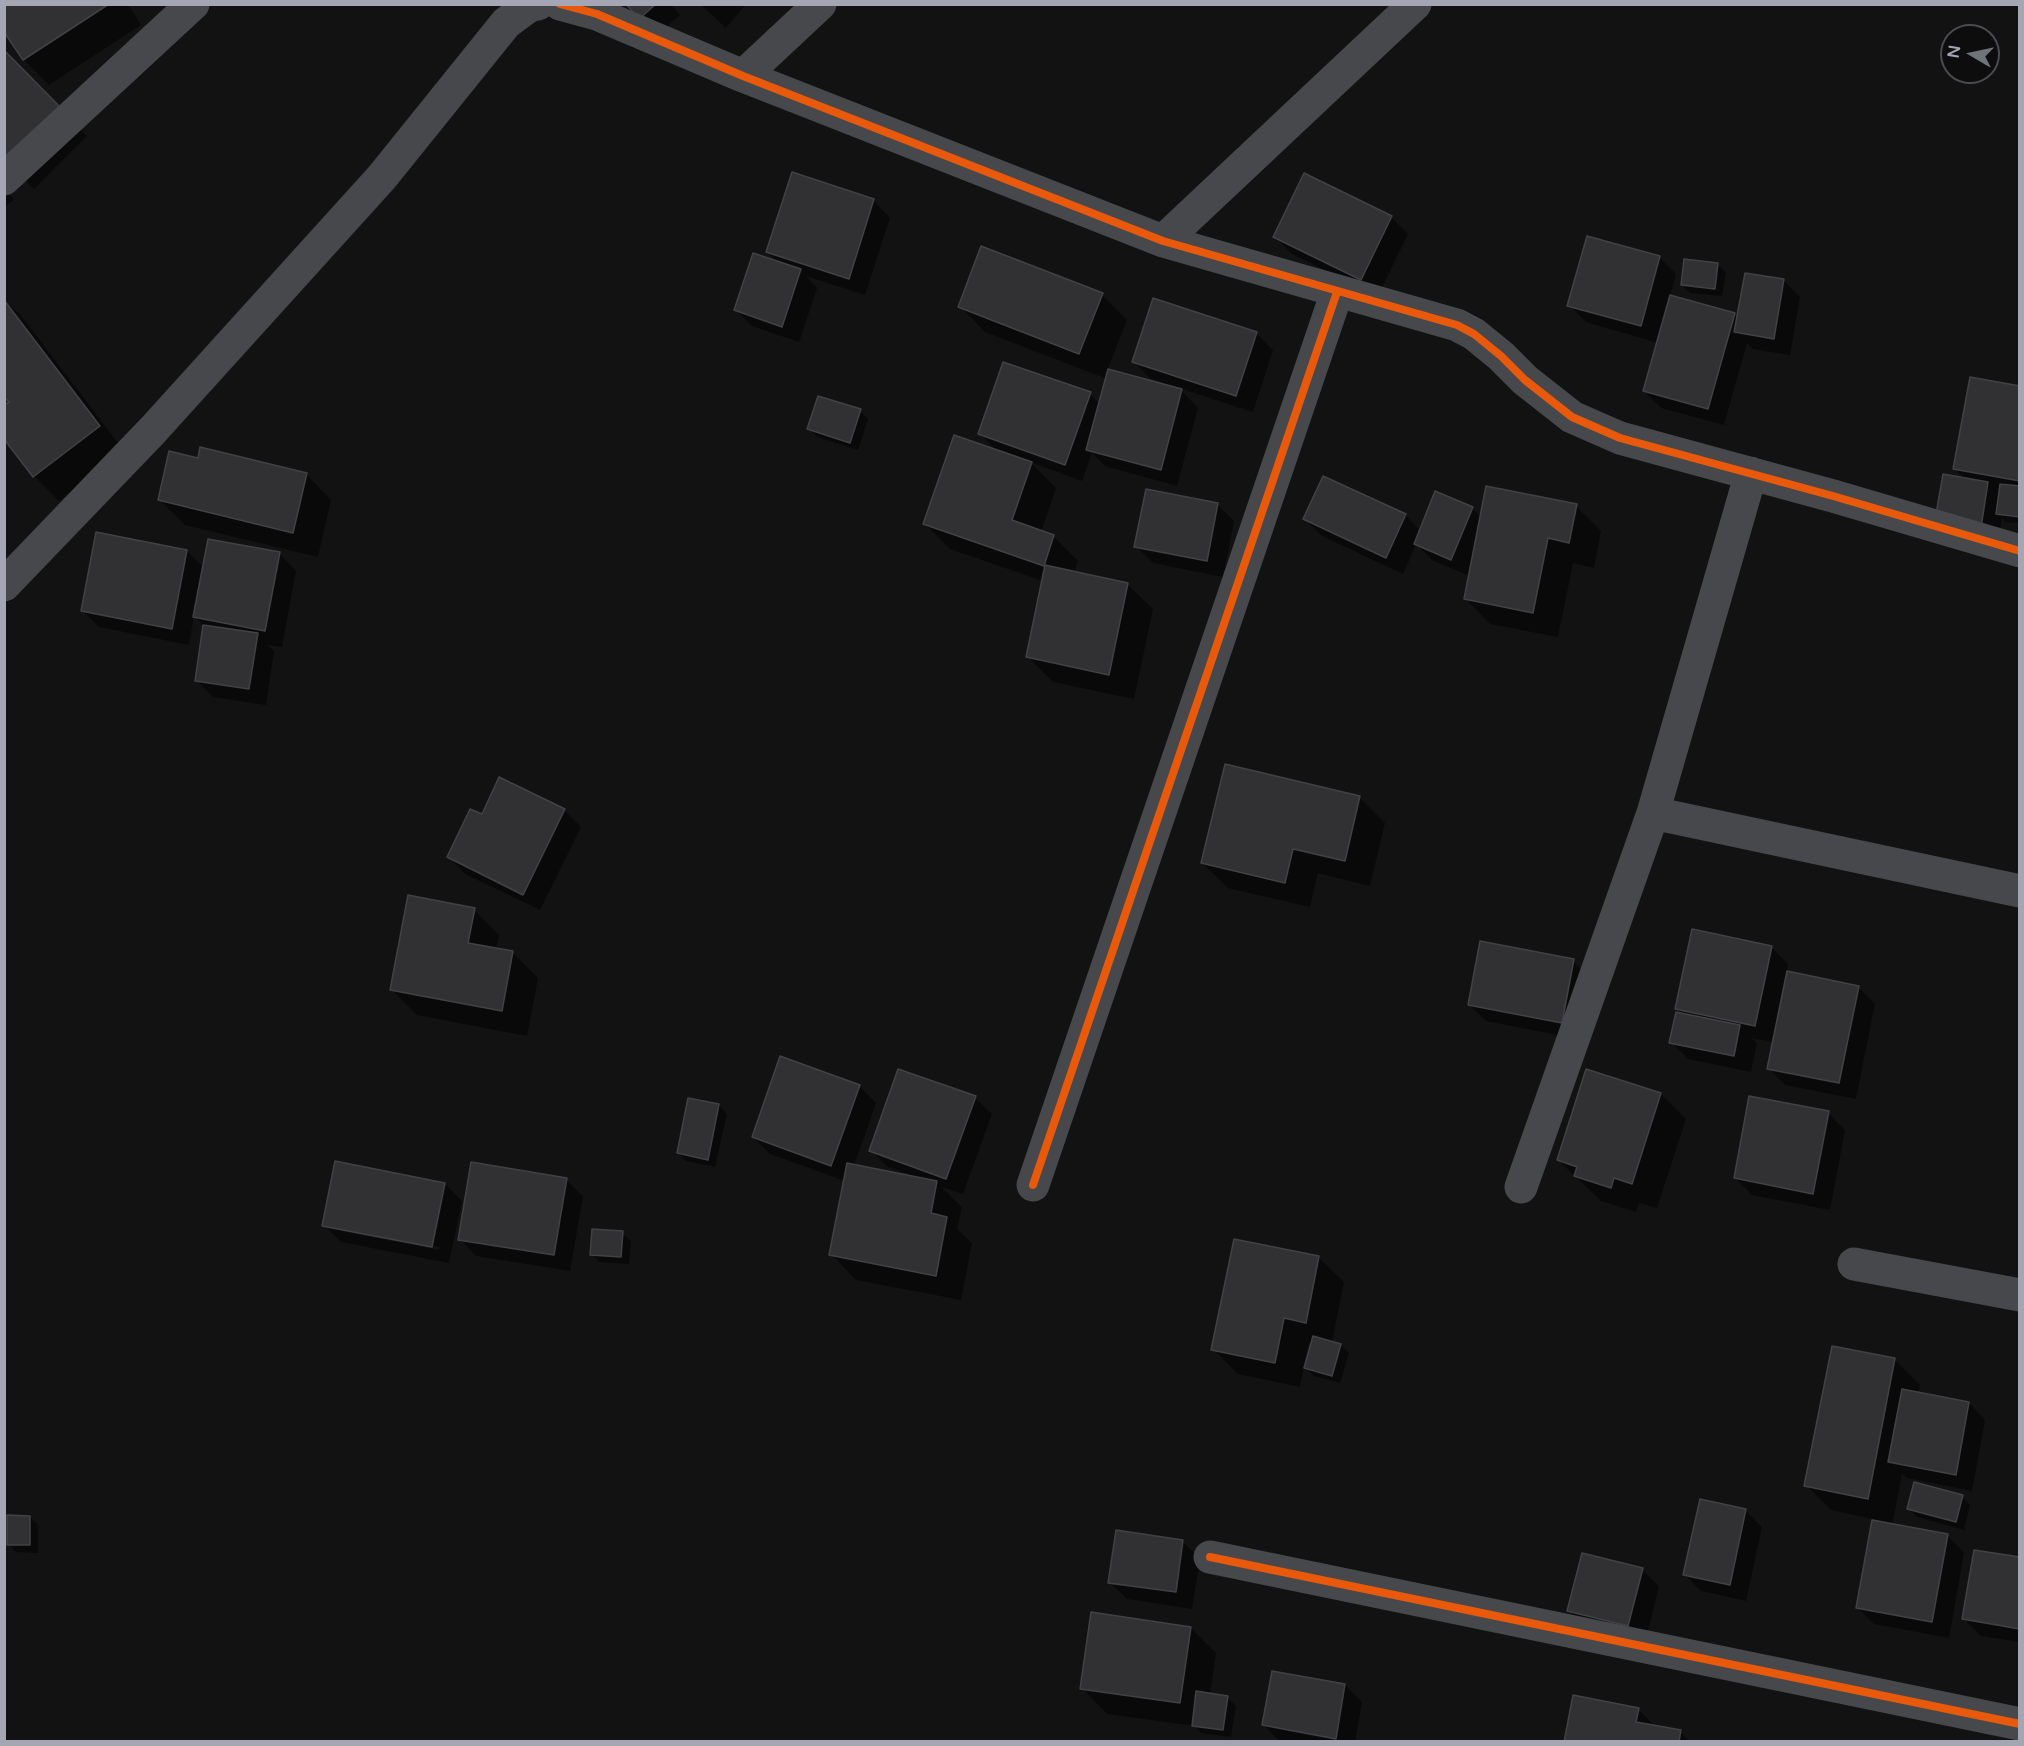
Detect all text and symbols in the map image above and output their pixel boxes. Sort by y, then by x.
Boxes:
north arrow [1940,24,2000,84]
text: N [1943,44,1965,59]

